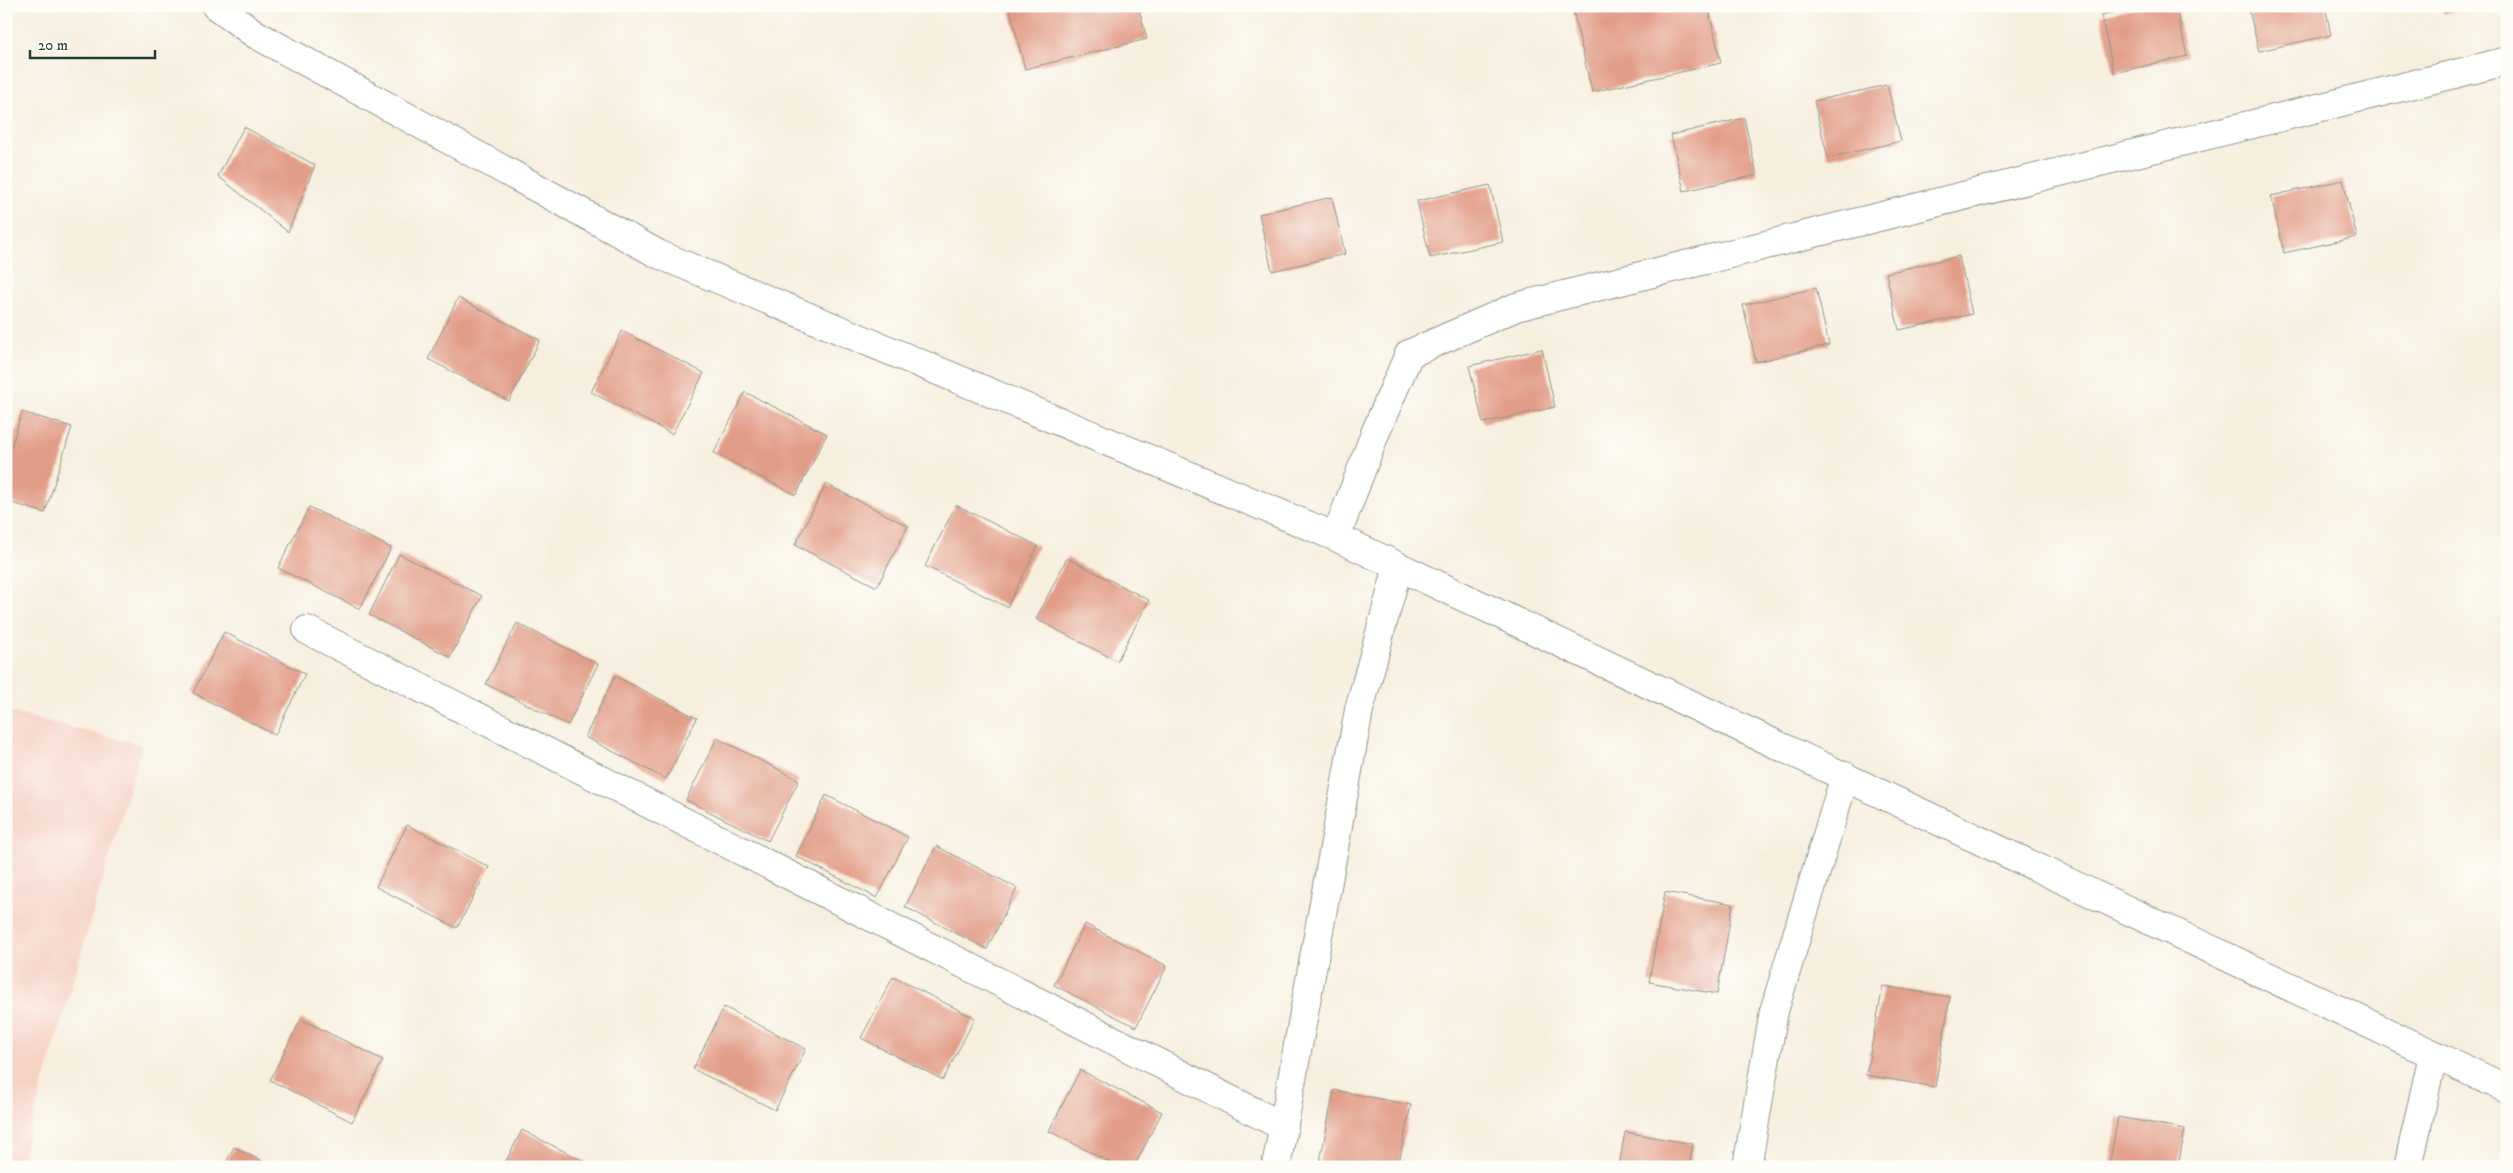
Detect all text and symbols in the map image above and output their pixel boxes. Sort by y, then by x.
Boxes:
scale bar [30,28,155,60]
text: 20 m [38,36,68,55]

